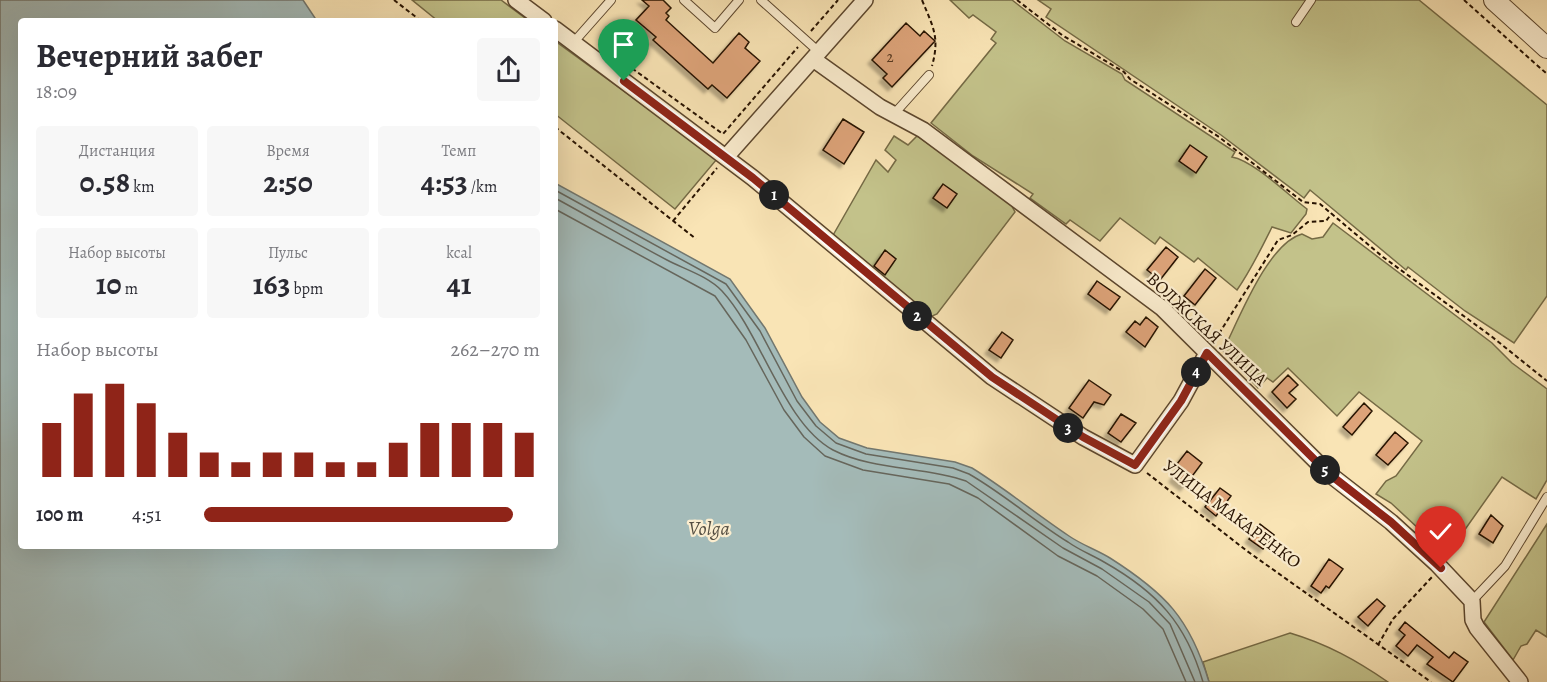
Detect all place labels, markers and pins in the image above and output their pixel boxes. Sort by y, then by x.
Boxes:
pin [598,19,649,81]
pin: 1 [759,180,789,210]
pin: 2 [902,301,932,331]
pin: 4 [1181,357,1211,387]
pin: 3 [1053,413,1083,443]
pin: 5 [1310,455,1340,485]
pin [1415,506,1466,568]

